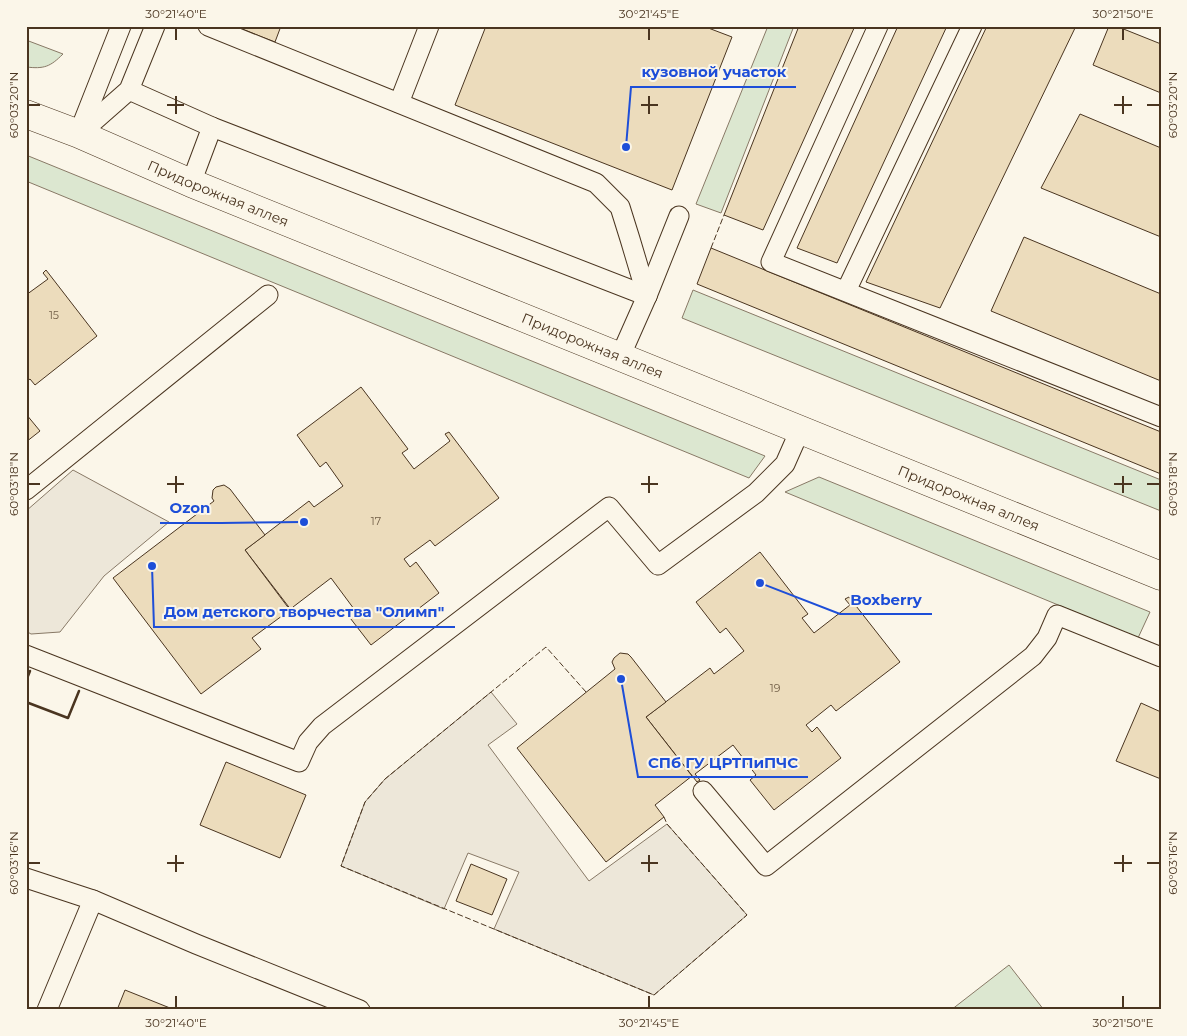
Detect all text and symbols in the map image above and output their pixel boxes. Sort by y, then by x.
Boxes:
text: 30°21'40"E [145,6,207,21]
text: 30°21'45"E [619,6,679,21]
text: 30°21'50"E [1092,6,1154,21]
callout: кузовной участок [631,57,796,87]
text: кузовной участок [642,62,787,81]
text: 60°03'20"N [6,72,21,138]
text: 60°03'20"N [1165,72,1180,138]
street label: Придорожная аллея [145,156,291,231]
house number: 15 [49,308,59,322]
street label: Придорожная аллея [519,309,666,382]
text: 60°03'18"N [6,452,21,516]
text: 60°03'18"N [1165,452,1180,516]
street label: Придорожная аллея [895,461,1042,535]
callout: Ozon [160,493,221,523]
text: Ozon [170,498,210,517]
house number: 17 [371,514,381,528]
callout: Boxberry [840,584,932,614]
text: Boxberry [850,590,923,609]
callout: Дом детского творчества "Олимп" [154,597,455,627]
text: Дом детского творчества "Олимп" [164,602,444,621]
house number: 19 [770,681,781,695]
callout: СПб ГУ ЦРТПиПЧС [638,747,808,777]
text: СПб ГУ ЦРТПиПЧС [648,753,798,772]
text: 60°03'16"N [6,831,21,895]
text: 60°03'16"N [1165,831,1180,895]
text: 30°21'40"E [145,1015,207,1030]
text: 30°21'45"E [619,1015,679,1030]
text: 30°21'50"E [1092,1015,1154,1030]

